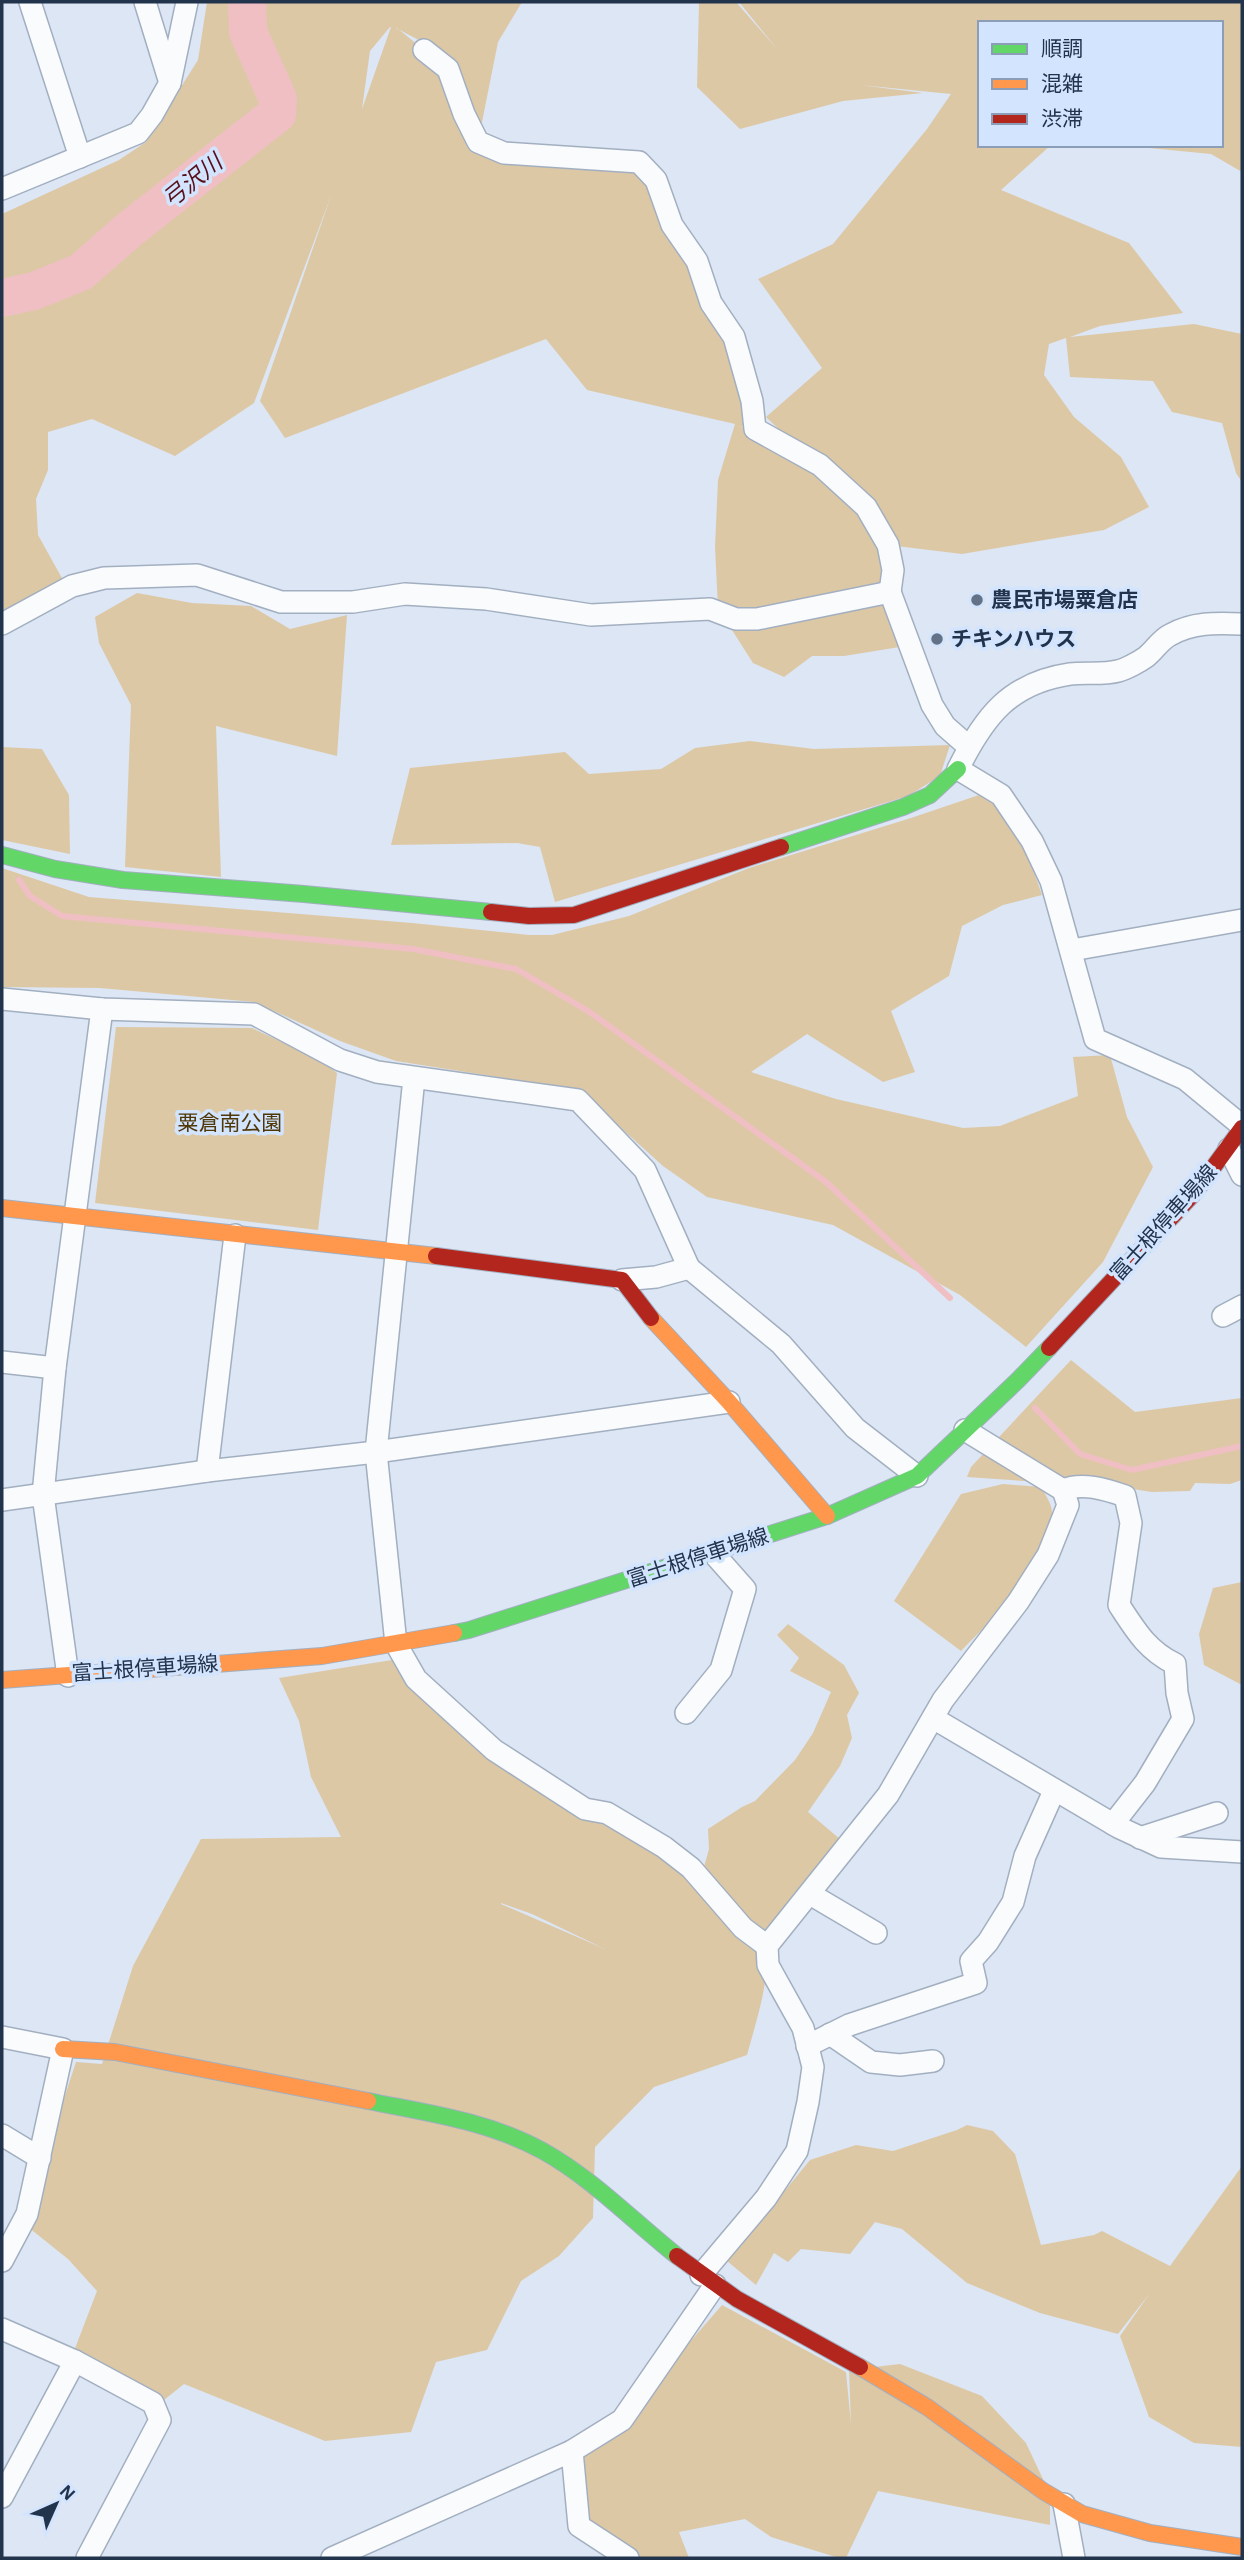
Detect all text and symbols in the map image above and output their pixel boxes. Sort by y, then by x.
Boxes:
legend [978,21,1223,147]
text: 順調 [1041,38,1083,60]
text: 混雑 [1041,73,1083,95]
text: 渋滞 [1041,108,1083,130]
water label: 弓沢川 [158,148,229,213]
place label: 農民市場粟倉店 [991,589,1138,611]
marker: 農民市場粟倉店 [969,592,985,608]
place label: チキンハウス [951,628,1076,650]
marker: チキンハウス [929,631,945,647]
park label: 粟倉南公園 [178,1112,283,1134]
street label: 富士根停車場線 [1106,1161,1221,1285]
street label: 富士根停車場線 [625,1524,771,1591]
street label: 富士根停車場線 [71,1652,219,1685]
north arrow [21,2469,91,2539]
text: N [56,2482,78,2504]

